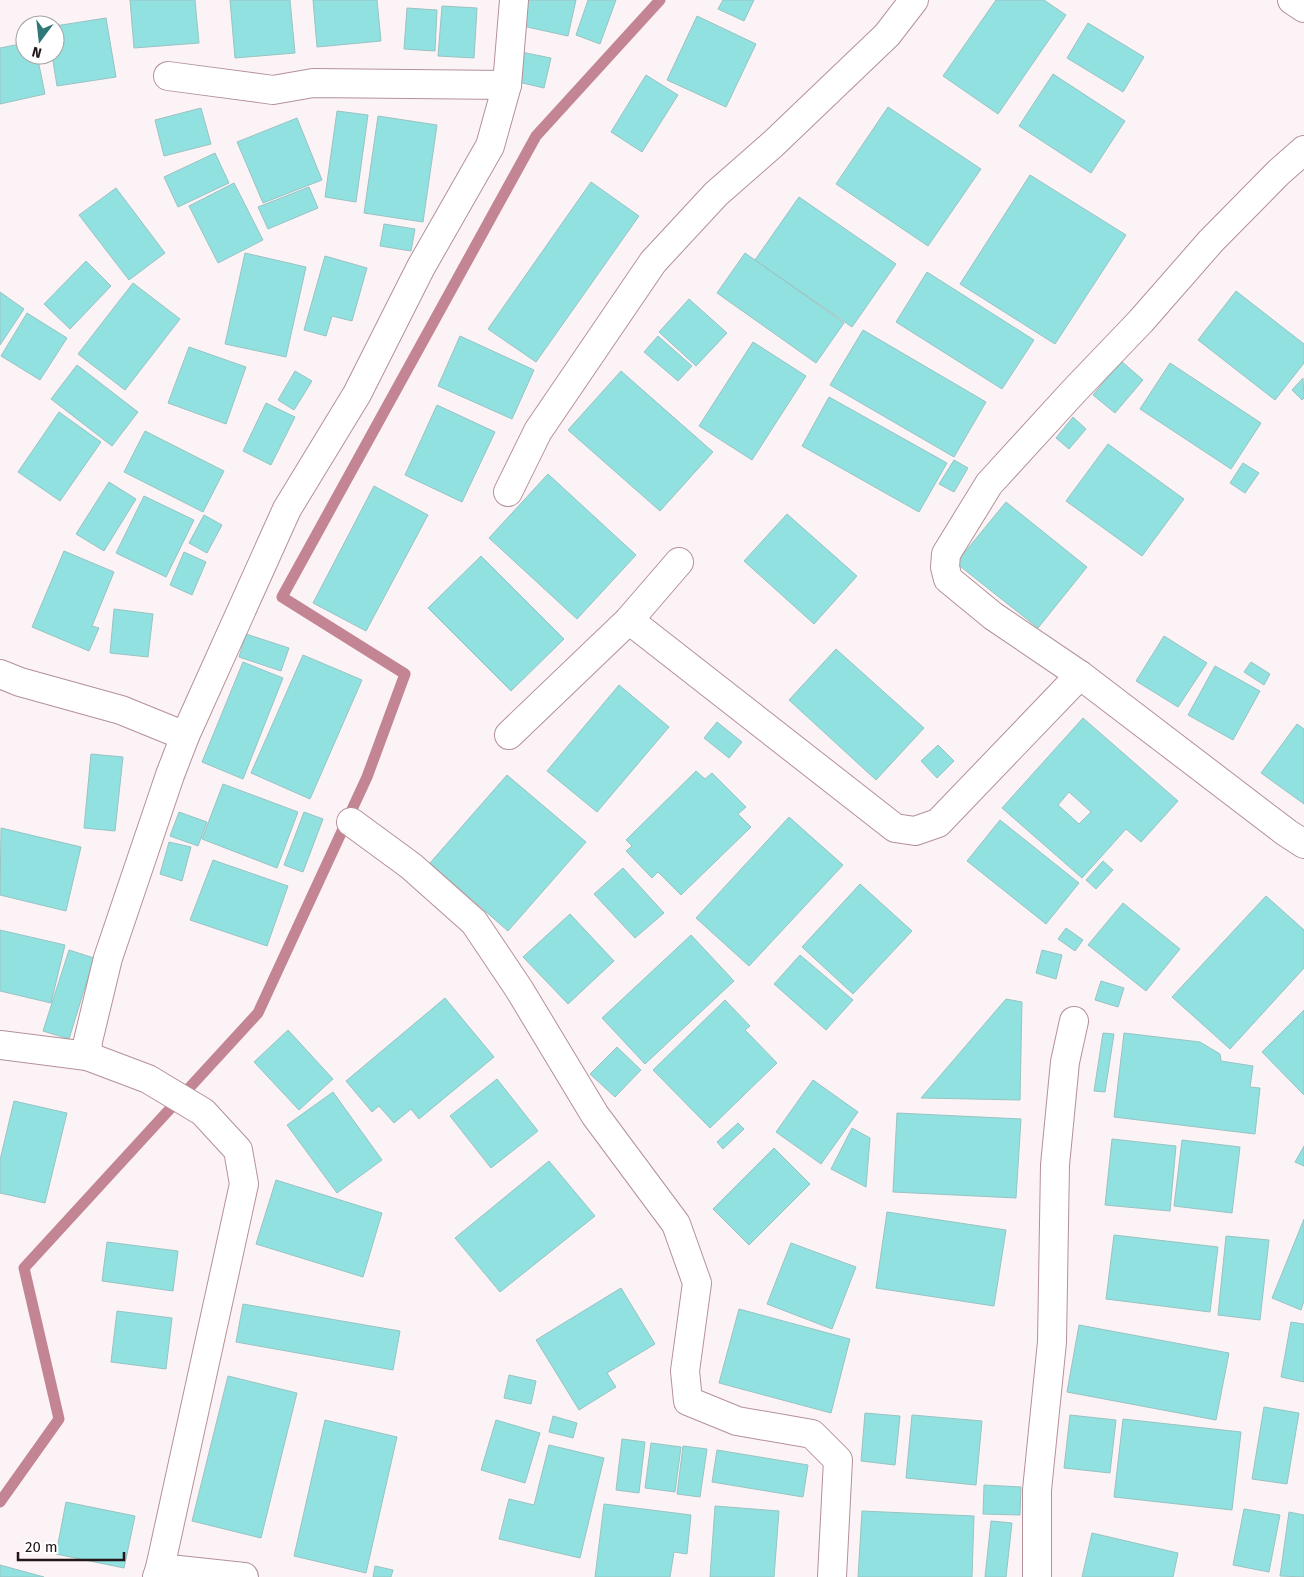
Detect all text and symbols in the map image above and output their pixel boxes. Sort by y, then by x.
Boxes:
north arrow [15,15,65,65]
text: N [30,43,43,61]
scale bar [18,1530,124,1562]
text: 20 m [25,1538,58,1556]

